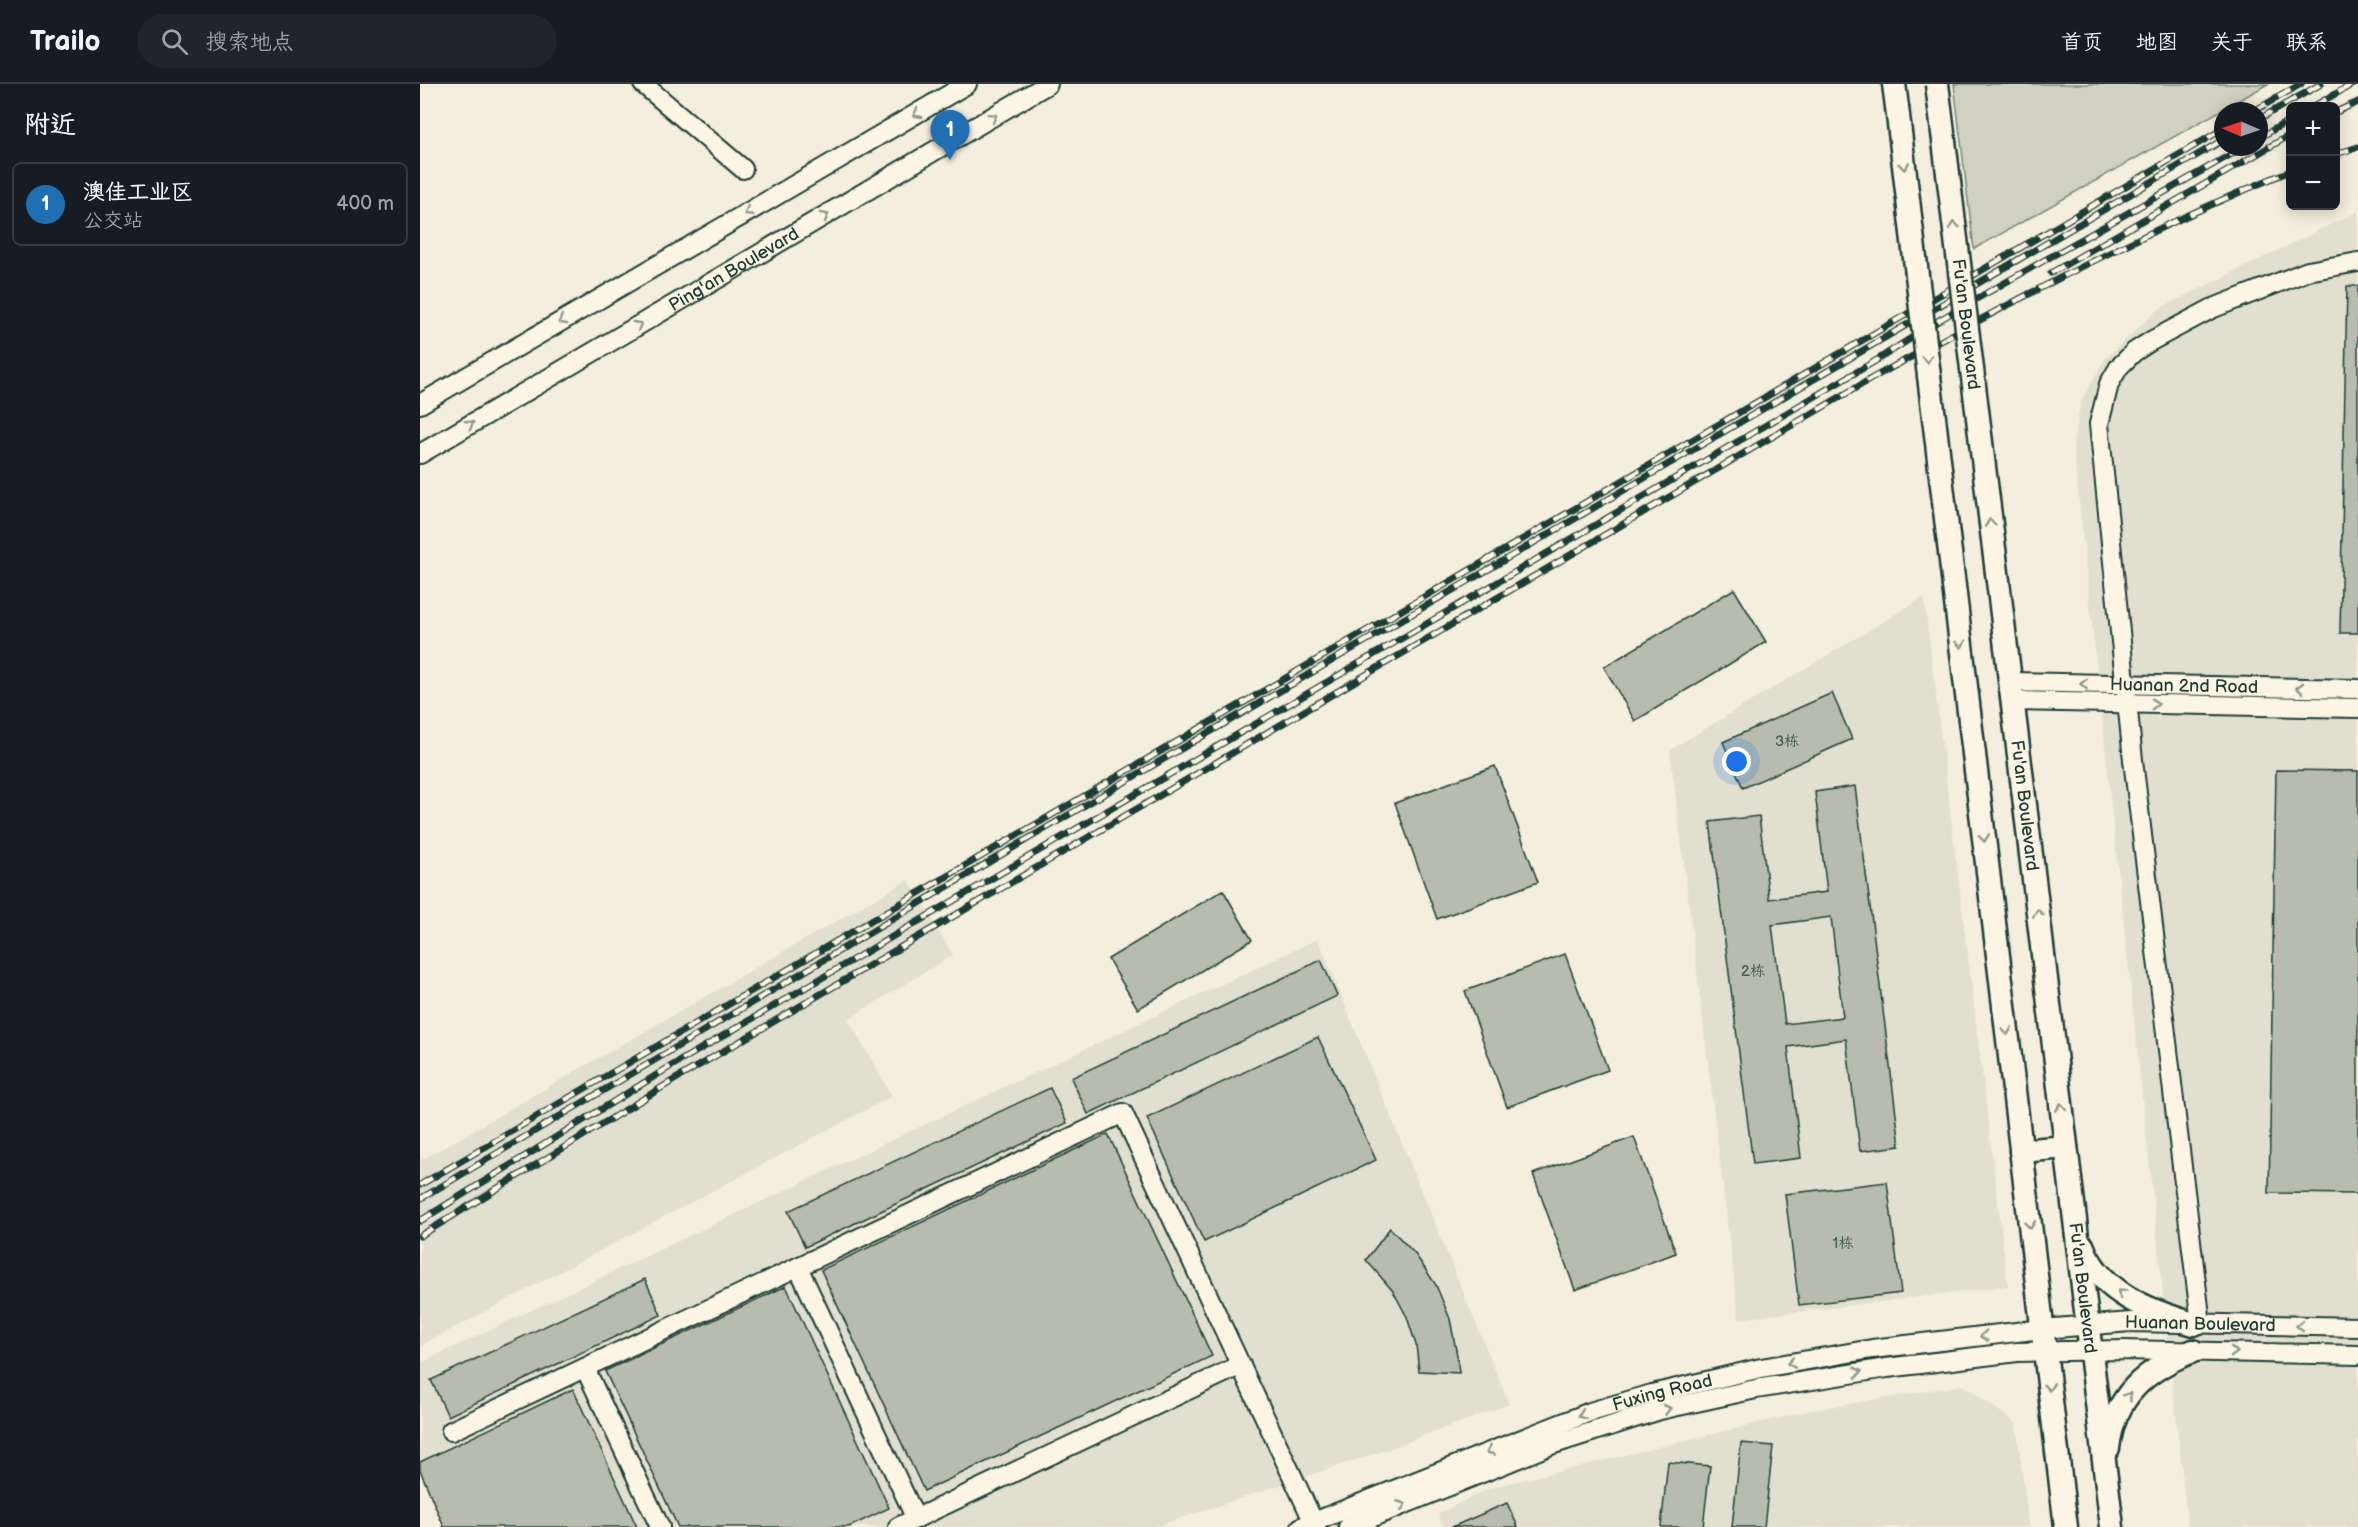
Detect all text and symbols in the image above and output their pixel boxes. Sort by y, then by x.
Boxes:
search box [137,14,557,68]
text: Trailo [30,25,101,58]
icon: search [158,25,191,58]
text: 搜索地点 [206,29,294,56]
text: 首页 [2061,30,2103,55]
text: 地图 [2136,30,2178,55]
text: 关于 [2211,30,2253,55]
text: 联系 [2286,30,2328,55]
north arrow [2214,102,2268,156]
map controls [2286,102,2340,210]
button: + [2286,102,2340,156]
one-way arrow [913,106,923,118]
text: 附近 [24,110,76,141]
pin: 1 [930,110,970,160]
one-way arrow [987,112,997,124]
button: − [2286,156,2340,210]
one-way arrow [1897,161,1909,170]
text: 澳佳工业区 [83,179,193,206]
text: 1 [41,192,50,216]
text: 400 m [336,192,394,216]
one-way arrow [744,205,754,216]
text: 公交站 [83,209,143,233]
one-way arrow [819,211,829,223]
one-way arrow [1949,221,1961,230]
street label: Ping'an Boulevard [665,223,803,316]
street label: Fu'an Boulevard [1948,258,1984,391]
one-way arrow [558,314,568,326]
one-way arrow [632,321,643,333]
one-way arrow [1920,355,1932,364]
one-way arrow [464,420,474,431]
one-way arrow [1985,518,1997,528]
one-way arrow [1954,639,1966,648]
street label: Huanan 2nd Road [2110,674,2258,698]
one-way arrow [2079,677,2088,690]
one-way arrow [2295,682,2304,694]
one-way arrow [2150,698,2159,710]
house number: 3栋 [1775,732,1799,751]
street label: Fu'an Boulevard [2006,739,2043,872]
your location [1722,747,1751,776]
one-way arrow [1977,833,1989,842]
one-way arrow [2032,908,2045,918]
house number: 2栋 [1741,962,1765,981]
one-way arrow [2000,1027,2012,1036]
one-way arrow [2056,1102,2068,1111]
one-way arrow [2023,1220,2036,1229]
street label: Fu'an Boulevard [2064,1221,2101,1355]
house number: 1栋 [1833,1234,1853,1253]
one-way arrow [2117,1289,2128,1300]
street label: Huanan Boulevard [2125,1312,2276,1336]
one-way arrow [2295,1320,2304,1332]
one-way arrow [1980,1330,1989,1342]
one-way arrow [2229,1346,2238,1359]
one-way arrow [1786,1356,1796,1368]
one-way arrow [1854,1367,1863,1379]
street label: Fuxing Road [1610,1370,1714,1416]
one-way arrow [2042,1383,2055,1392]
one-way arrow [2121,1391,2132,1402]
one-way arrow [1662,1403,1672,1416]
one-way arrow [1577,1408,1588,1421]
one-way arrow [1485,1444,1496,1456]
one-way arrow [1395,1500,1406,1512]

